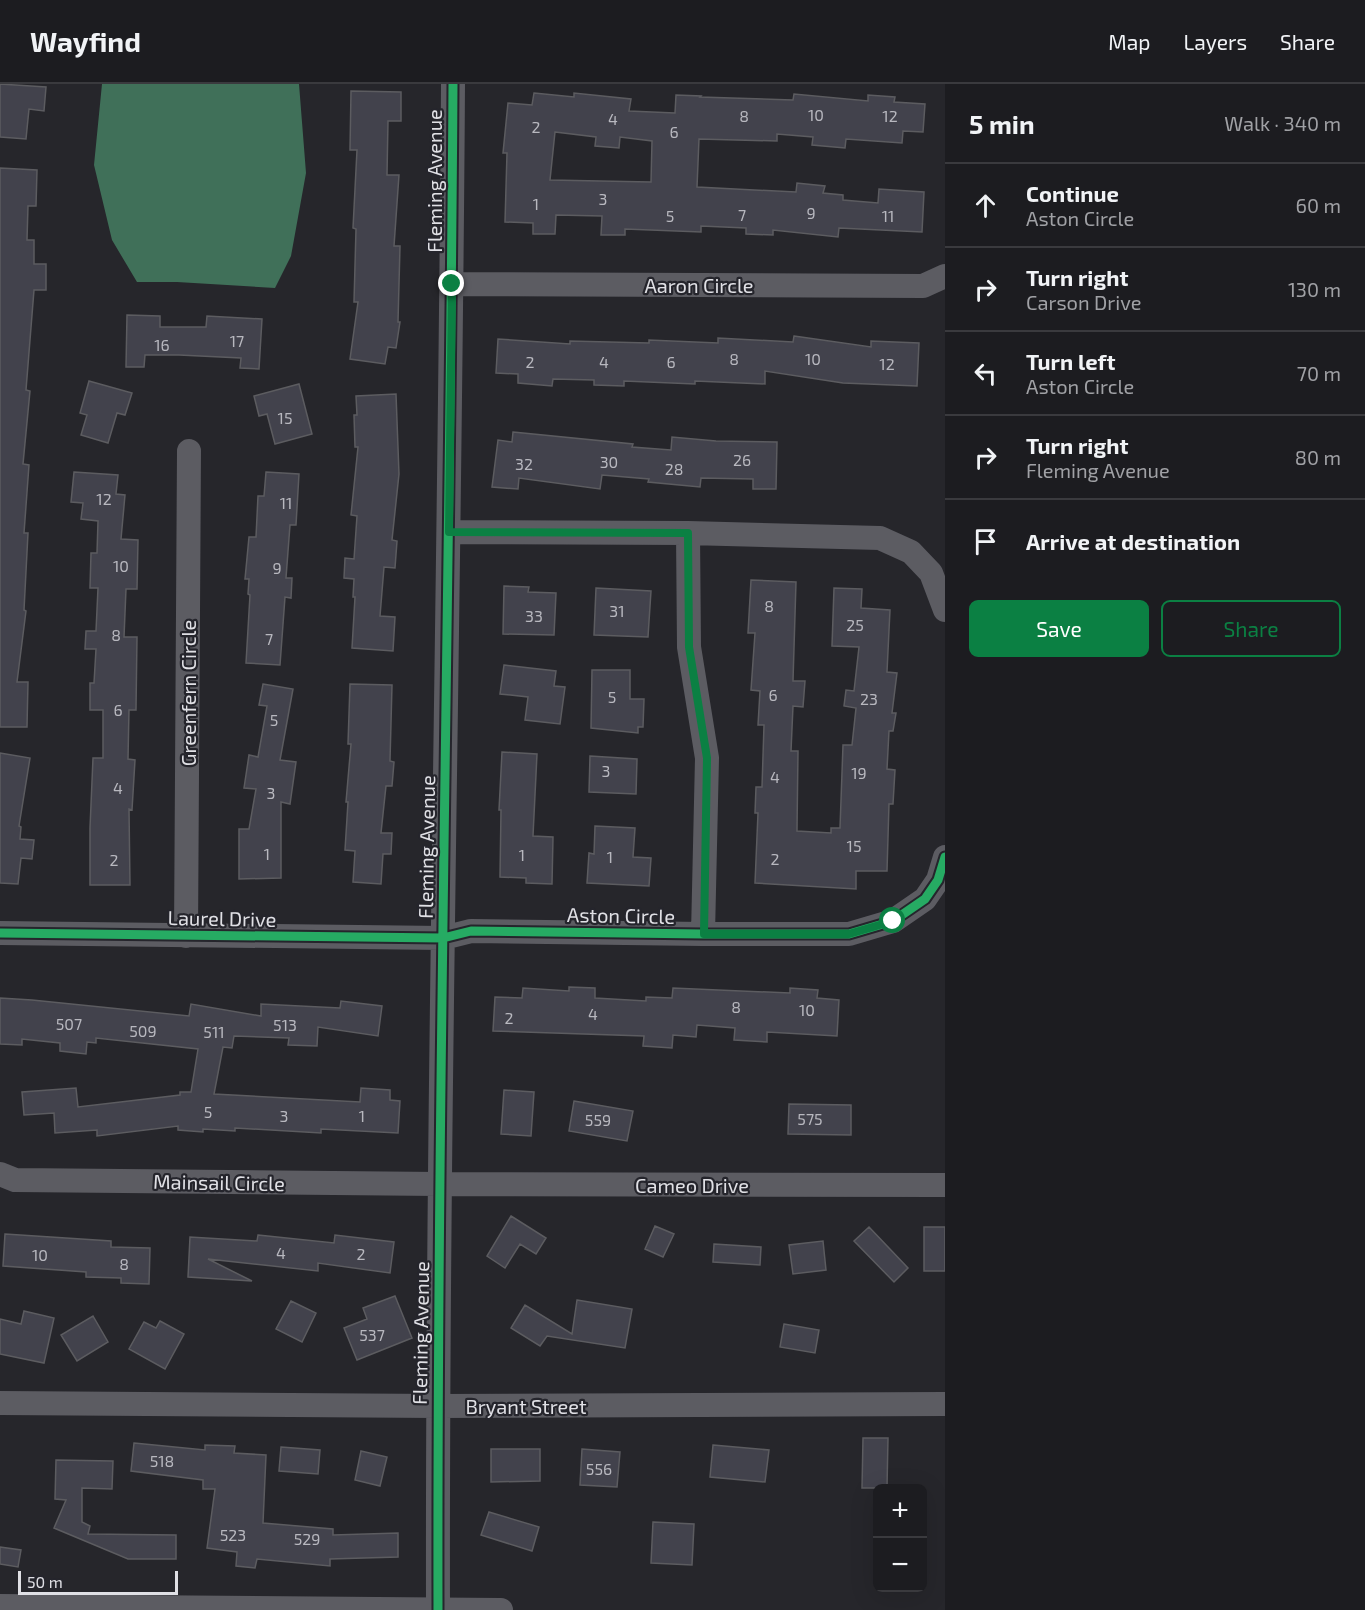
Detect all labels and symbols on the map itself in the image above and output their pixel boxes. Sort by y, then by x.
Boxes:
house number: 10 [808,105,824,124]
house number: 8 [739,106,749,125]
house number: 12 [882,106,898,125]
street label: Fleming Avenue [422,109,446,253]
house number: 4 [608,109,618,128]
house number: 2 [532,117,541,136]
house number: 6 [669,122,679,141]
house number: 3 [599,189,607,208]
house number: 1 [533,194,539,213]
house number: 9 [806,203,816,222]
house number: 7 [738,205,746,224]
house number: 5 [666,206,674,225]
house number: 11 [882,206,894,225]
route end [438,270,464,296]
street label: Aaron Circle [644,273,754,297]
house number: 17 [230,331,244,350]
house number: 16 [154,335,170,354]
house number: 8 [729,349,739,368]
house number: 10 [805,349,821,368]
house number: 2 [526,352,535,371]
house number: 4 [599,352,609,371]
house number: 6 [666,352,676,371]
house number: 12 [879,354,895,373]
house number: 15 [278,408,292,427]
house number: 26 [733,450,751,469]
house number: 30 [600,452,618,471]
house number: 32 [515,454,533,473]
house number: 28 [665,459,683,478]
house number: 12 [96,489,112,508]
house number: 11 [280,493,292,512]
house number: 10 [113,556,129,575]
house number: 9 [272,558,282,577]
house number: 8 [764,596,774,615]
house number: 31 [609,601,625,620]
house number: 33 [525,606,543,625]
house number: 25 [846,615,864,634]
street label: Greenfern Circle [176,620,200,766]
house number: 8 [111,625,121,644]
house number: 7 [265,629,273,648]
house number: 6 [768,685,778,704]
house number: 5 [608,687,616,706]
house number: 23 [860,689,878,708]
house number: 6 [113,700,123,719]
house number: 5 [270,710,278,729]
house number: 3 [602,761,610,780]
house number: 19 [851,763,867,782]
house number: 4 [770,767,780,786]
street label: Fleming Avenue [413,775,439,919]
house number: 4 [113,778,123,797]
house number: 3 [267,783,275,802]
house number: 15 [847,836,861,855]
house number: 1 [264,844,270,863]
house number: 1 [519,845,525,864]
house number: 1 [607,847,613,866]
house number: 2 [771,849,780,868]
house number: 2 [110,850,119,869]
street label: Aston Circle [567,902,675,928]
street label: Laurel Drive [168,905,276,931]
route start [879,907,905,933]
house number: 8 [731,997,741,1016]
house number: 10 [799,1000,815,1019]
house number: 4 [588,1004,598,1023]
house number: 2 [505,1008,514,1027]
house number: 507 [56,1014,82,1033]
house number: 513 [273,1015,297,1034]
house number: 509 [129,1021,157,1040]
house number: 511 [203,1022,225,1041]
house number: 5 [204,1102,212,1121]
house number: 3 [280,1106,288,1125]
house number: 1 [359,1106,365,1125]
house number: 575 [797,1109,823,1128]
house number: 559 [585,1110,611,1129]
street label: Mainsail Circle [153,1169,285,1195]
street label: Cameo Drive [635,1173,749,1197]
house number: 4 [276,1243,286,1262]
house number: 2 [357,1244,366,1263]
house number: 10 [32,1245,48,1264]
house number: 8 [119,1254,129,1273]
street label: Fleming Avenue [407,1261,433,1405]
house number: 537 [359,1325,385,1344]
street label: Bryant Street [465,1394,587,1418]
house number: 518 [150,1451,174,1470]
house number: 556 [586,1459,612,1478]
house number: 523 [220,1525,246,1544]
house number: 529 [294,1529,320,1548]
scale bar [18,1568,178,1596]

